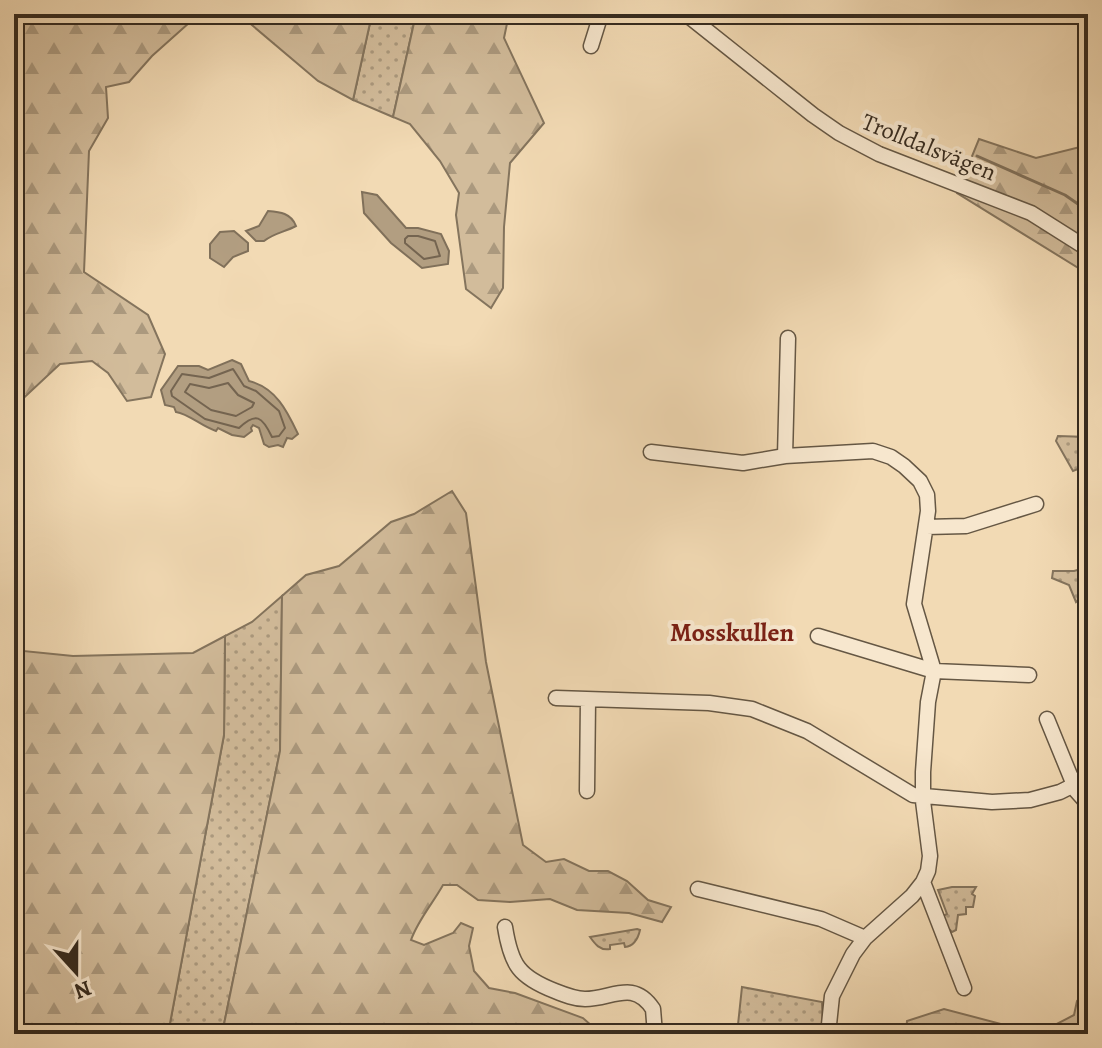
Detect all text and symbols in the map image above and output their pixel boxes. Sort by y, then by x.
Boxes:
street label: Trolldalsvägen [857,106,1001,188]
district label: Mosskullen [670,615,794,650]
north arrow [36,932,116,1012]
text: N [70,973,96,1007]

